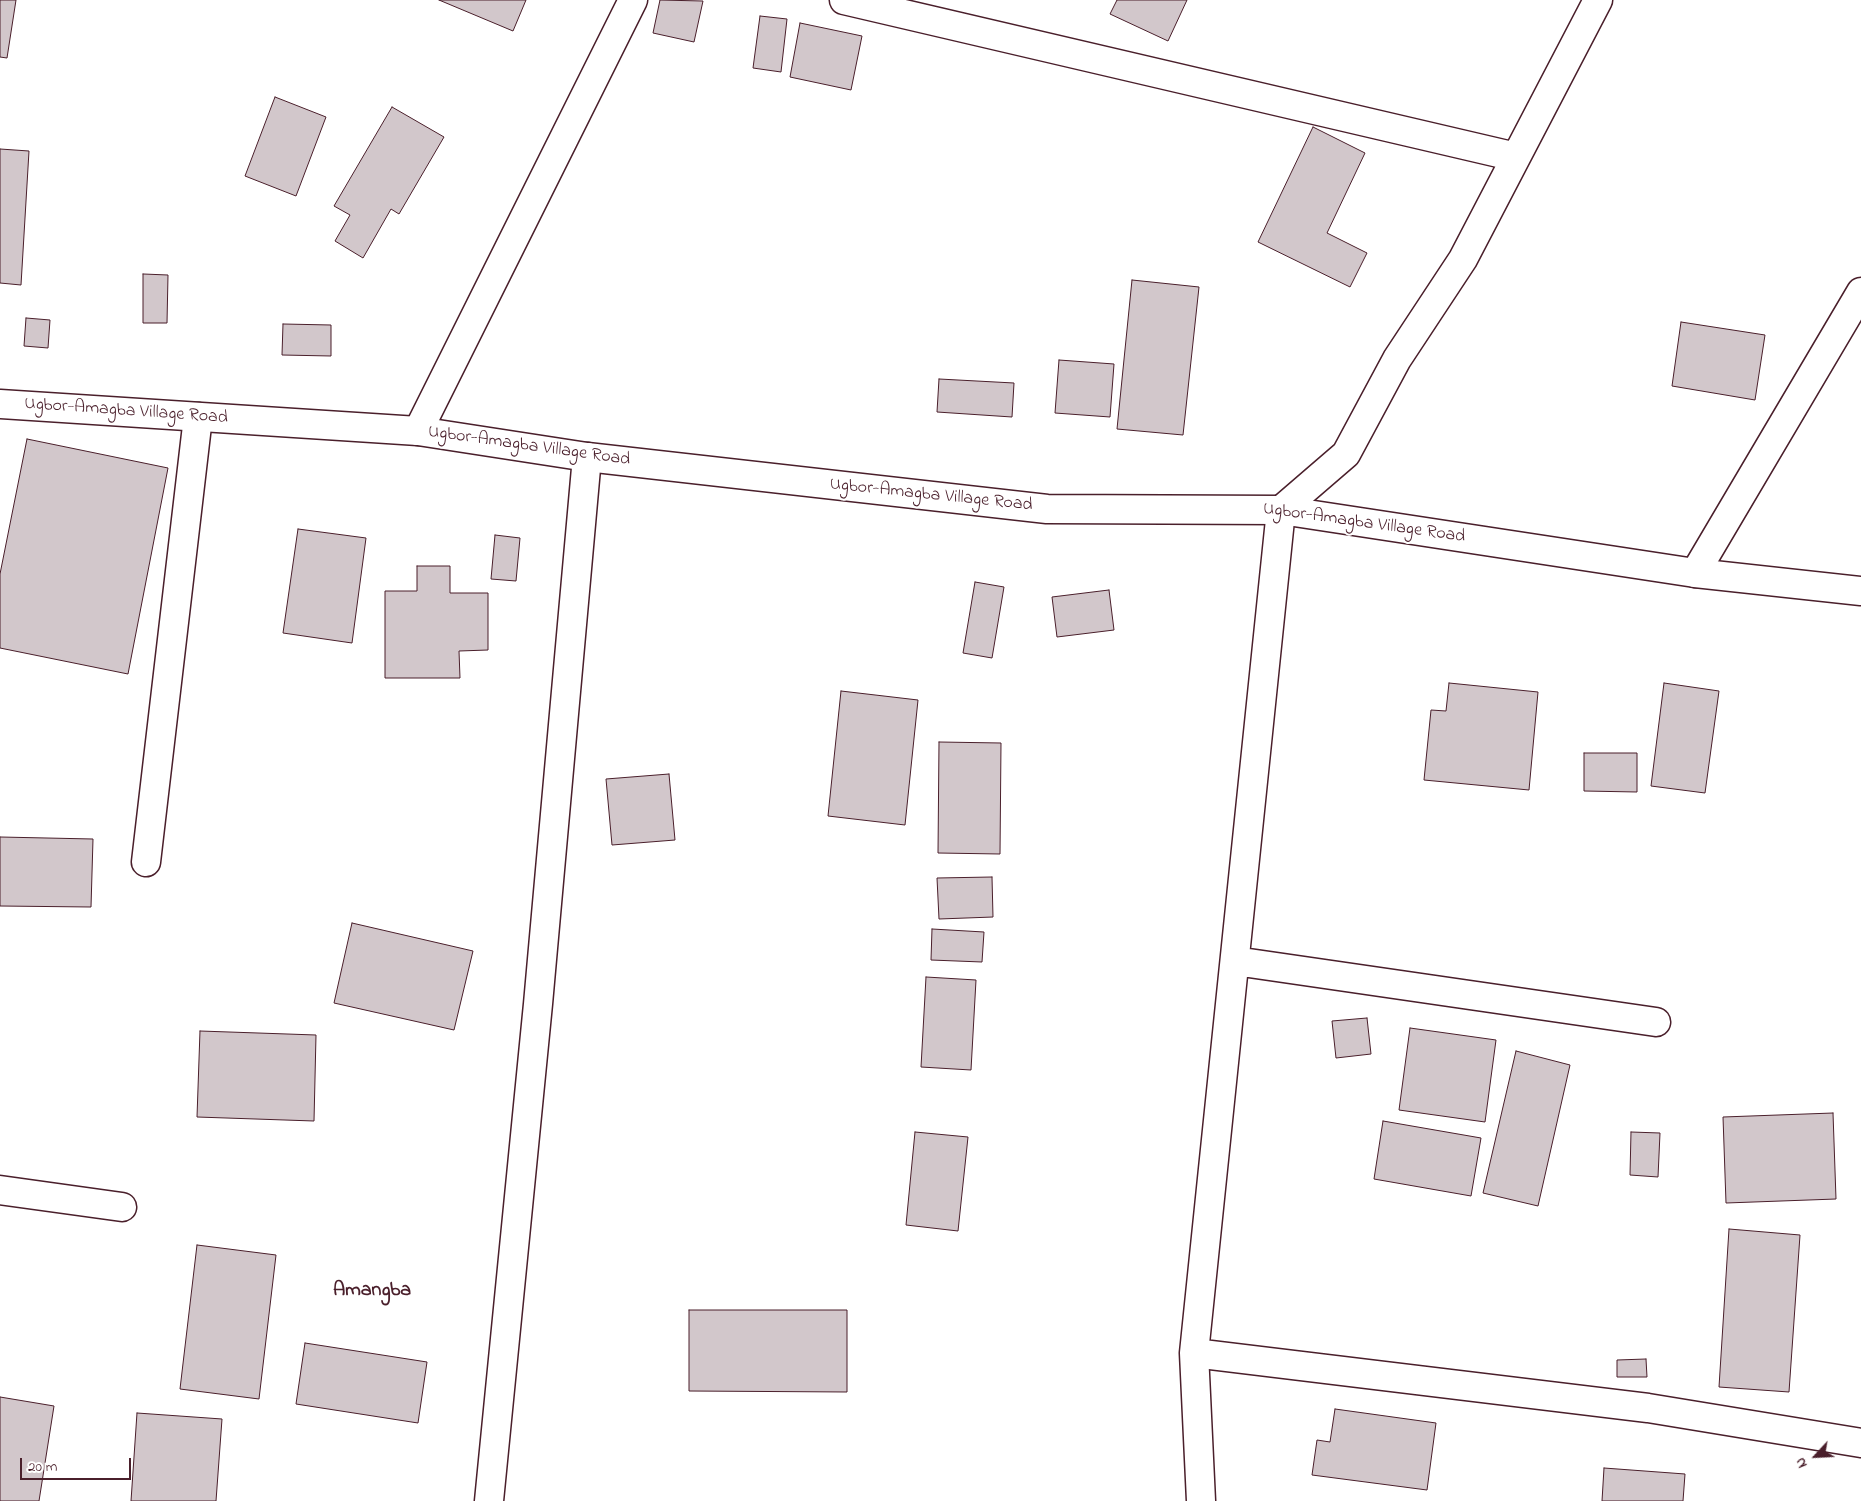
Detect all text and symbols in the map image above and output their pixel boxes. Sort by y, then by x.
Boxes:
street label: Ugbor-Amagba Village Road [23,394,229,430]
street label: Ugbor-Amagba Village Road [426,422,632,472]
street label: Ugbor-Amagba Village Road [828,475,1034,517]
street label: Ugbor-Amagba Village Road [1261,499,1467,549]
district label: Amangba [333,1280,411,1304]
north arrow [1791,1431,1841,1481]
scale bar [22,1448,134,1480]
text: N [1790,1454,1813,1471]
text: 20 m [28,1456,57,1478]

